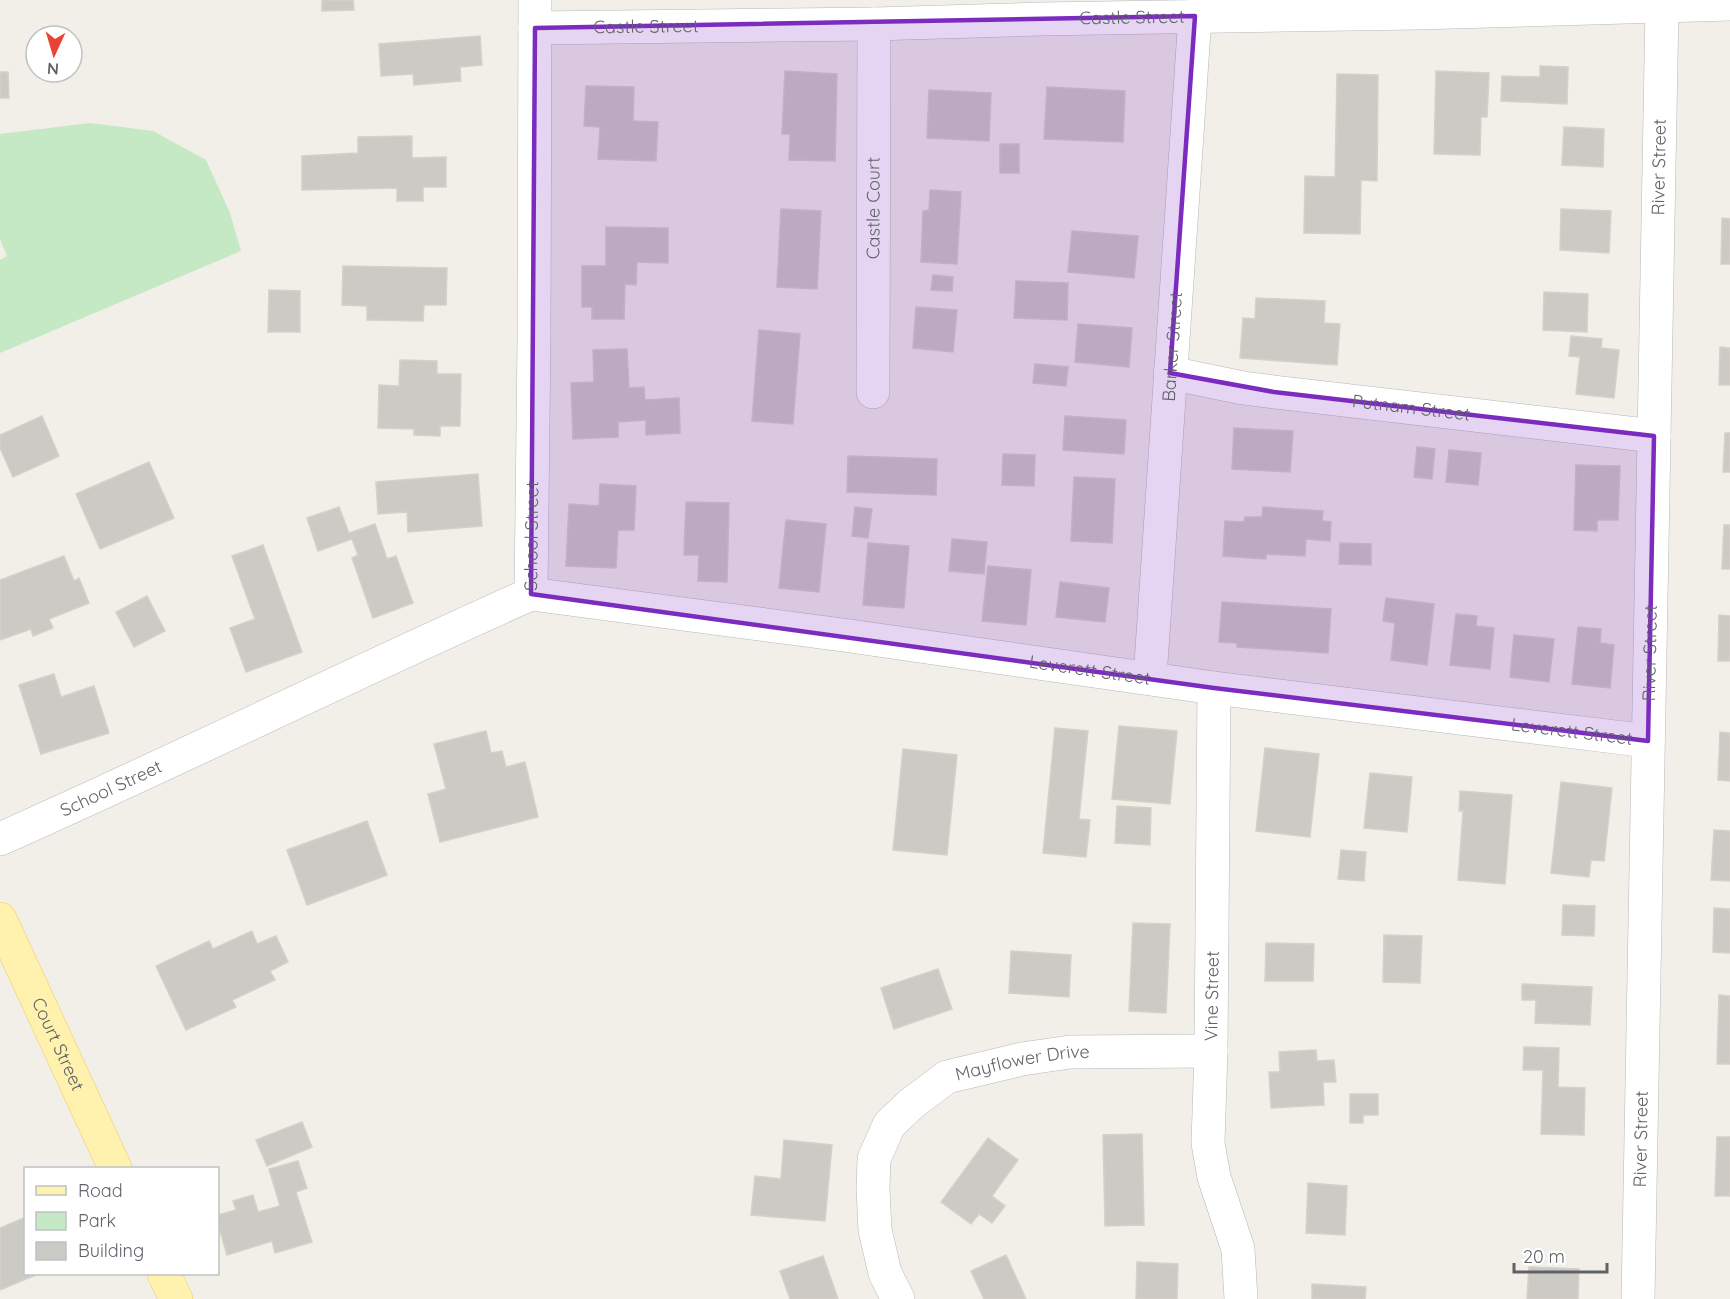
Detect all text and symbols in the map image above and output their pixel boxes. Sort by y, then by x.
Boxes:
street label: Castle Street [1079,5,1185,29]
street label: Castle Street [593,14,699,38]
north arrow [24,24,84,84]
text: N [46,59,60,79]
street label: River Street [1646,119,1671,216]
street label: Castle Court [861,157,885,259]
street label: Barker Street [1157,291,1187,402]
street label: Putnam Street [1351,389,1472,426]
street label: School Street [519,481,543,591]
street label: River Street [1637,605,1662,702]
street label: Leverett Street [1028,650,1152,690]
street label: Leverett Street [1510,712,1634,750]
street label: School Street [56,755,166,822]
street label: Vine Street [1199,951,1224,1041]
street label: Court Street [27,994,90,1094]
street label: Mayflower Drive [953,1040,1090,1086]
street label: River Street [1628,1091,1653,1188]
legend [24,1167,219,1275]
text: Road [78,1179,123,1202]
text: Park [78,1209,116,1232]
scale bar [1514,1236,1607,1274]
text: Building [78,1239,144,1262]
text: 20 m [1523,1245,1565,1268]

